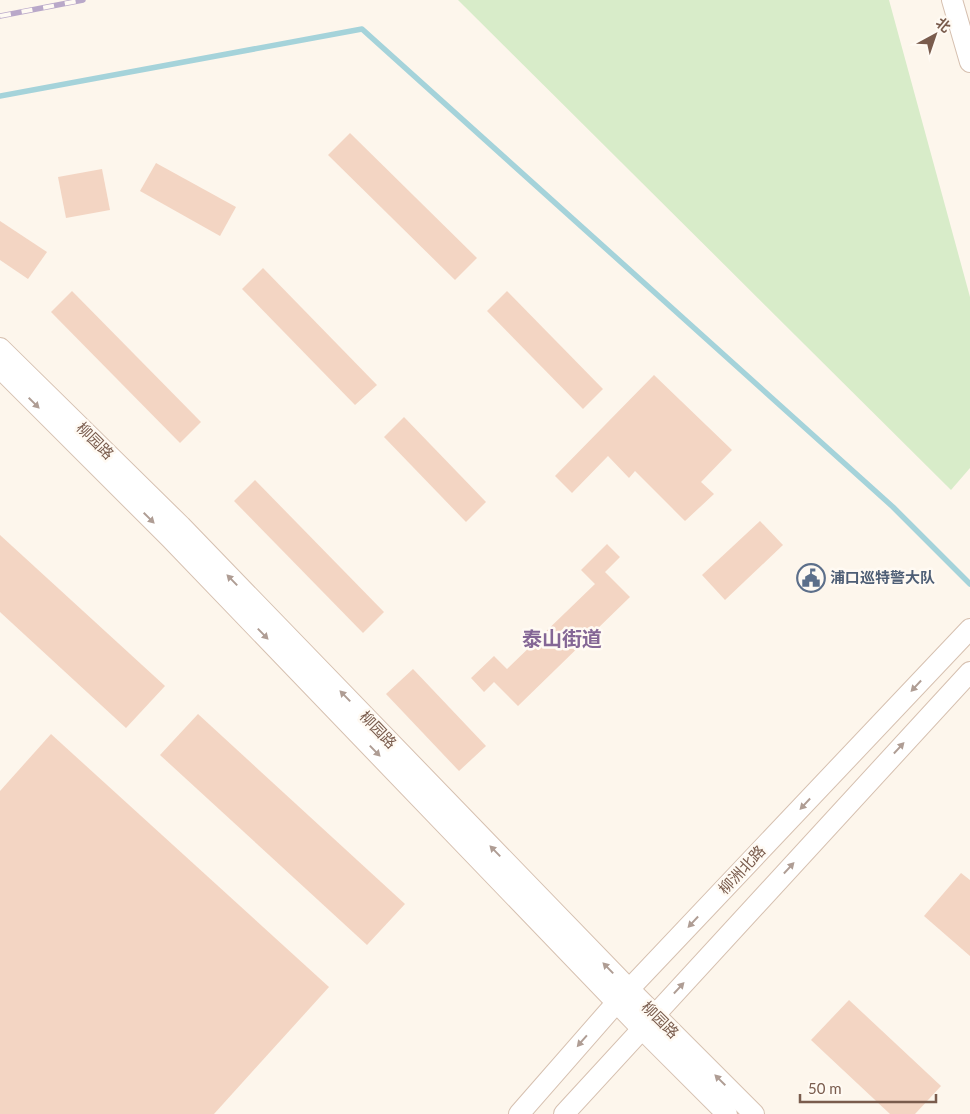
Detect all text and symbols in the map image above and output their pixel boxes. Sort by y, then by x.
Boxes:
north arrow [910,10,960,60]
text: 北 [933,14,955,36]
one-way arrow [28,397,40,409]
street label: 柳园路 [73,418,118,463]
one-way arrow [143,511,155,523]
public building icon: 浦口巡特警大队 [796,563,826,593]
place label: 浦口巡特警大队 [830,568,935,586]
one-way arrow [226,574,238,586]
district label: 泰山街道 [522,626,602,650]
one-way arrow [257,628,269,640]
one-way arrow [910,680,922,692]
one-way arrow [339,691,351,703]
street label: 柳园路 [357,707,401,752]
one-way arrow [893,743,905,755]
one-way arrow [369,745,381,757]
one-way arrow [799,798,811,810]
street label: 柳洲北路 [714,841,768,897]
one-way arrow [489,845,501,857]
one-way arrow [783,862,795,874]
one-way arrow [687,916,699,928]
one-way arrow [602,962,614,974]
one-way arrow [673,982,685,994]
street label: 柳园路 [638,997,683,1042]
one-way arrow [576,1035,588,1047]
scale bar [800,1072,936,1104]
one-way arrow [714,1074,726,1086]
text: 50 m [808,1079,842,1097]

